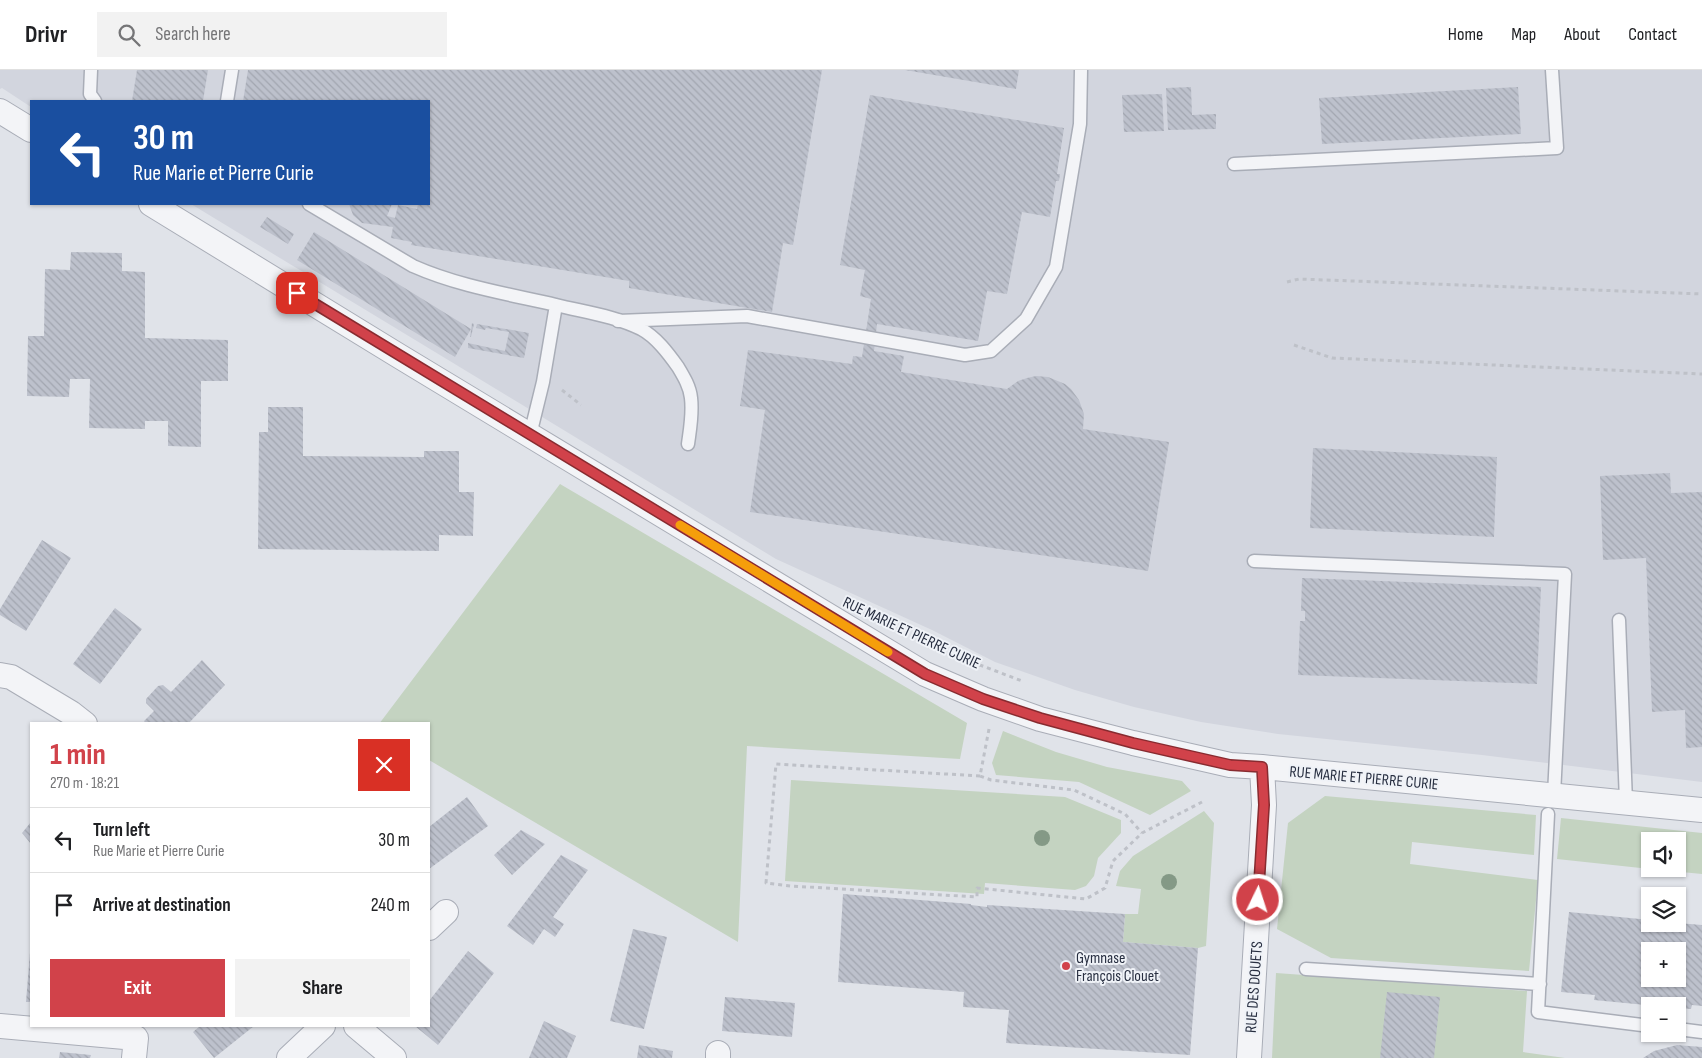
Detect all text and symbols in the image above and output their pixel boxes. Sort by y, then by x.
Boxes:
search box [97,12,447,57]
text: Drivr [25,20,67,49]
icon: search [115,21,143,49]
text: Search here [155,23,231,46]
text: Home [1448,24,1483,45]
text: Map [1511,24,1536,45]
text: About [1564,24,1600,45]
text: Contact [1628,24,1677,45]
text: 30 m [133,117,194,160]
icon: left [50,120,115,185]
text: Rue Marie et Pierre Curie [133,160,314,187]
pin [276,272,318,314]
icon: arrive [283,279,311,307]
street label: RUE MARIE ET PIERRE CURIE [840,593,983,674]
text: 1 min [50,737,106,773]
button: close [358,739,410,791]
street label: RUE MARIE ET PIERRE CURIE [1289,763,1439,794]
text: 270 m · 18:21 [50,774,119,793]
text: Turn left [93,819,150,842]
icon: left [50,826,78,854]
text: 30 m [378,829,410,852]
map controls [1641,832,1686,1042]
button: sound [1641,832,1686,877]
text: Rue Marie et Pierre Curie [93,842,225,861]
position arrow [1231,873,1283,925]
button: layers [1641,887,1686,932]
icon: arrive [50,891,78,919]
text: Arrive at destination [93,894,231,917]
text: 240 m [371,894,410,917]
street label: RUE DES DOUETS [1242,941,1267,1034]
button: + [1641,942,1686,987]
place label: Gymnase François Clouet [1076,949,1159,986]
button: Exit [50,959,225,1017]
button: Share [235,959,410,1017]
marker: Gymnase François Clouet [1060,960,1072,972]
button: − [1641,997,1686,1042]

